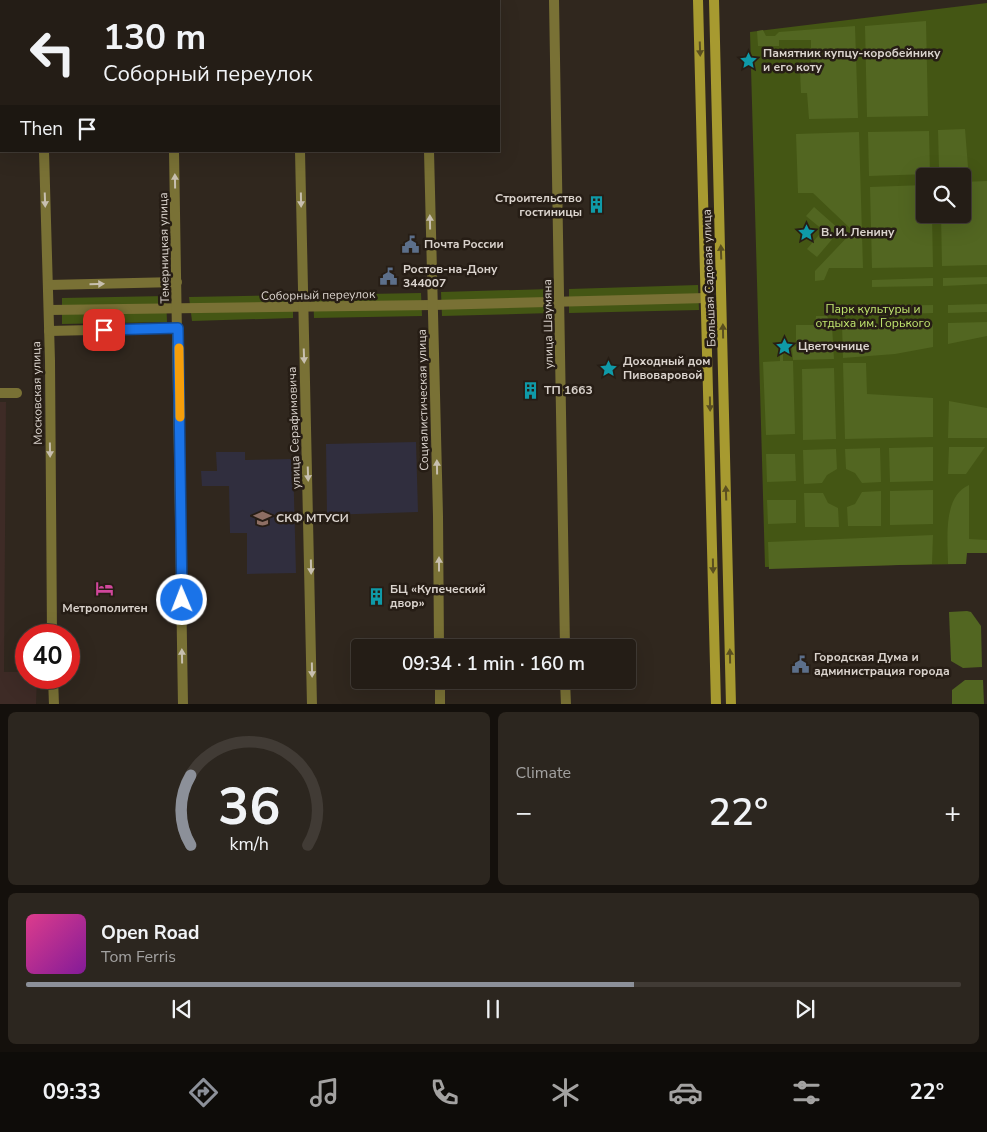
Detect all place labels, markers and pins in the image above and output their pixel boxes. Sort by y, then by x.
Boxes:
place label: Памятник купцу-коробейнику и его коту [763,45,941,75]
place icon: Памятник купцу-коробейнику и его коту [739,50,759,70]
place label: Строительство гостиницы [495,190,582,220]
building icon: Строительство гостиницы [586,195,606,215]
place icon: В. И. Ленину [797,222,817,242]
place label: В. И. Ленину [821,224,895,240]
public building icon: Почта России [400,234,420,254]
place label: Почта России [424,236,504,252]
place label: Ростов-на-Дону 344007 [403,261,498,291]
public building icon: Ростов-на-Дону 344007 [379,266,399,286]
pin [83,309,125,351]
place icon: Цветочнице [774,336,794,356]
place label: Цветочнице [798,338,870,354]
place label: Доходный дом Пивоваровой [623,353,710,383]
place icon: Доходный дом Пивоваровой [599,358,619,378]
building icon: ТП 1663 [520,380,540,400]
place label: ТП 1663 [544,382,593,398]
school or university icon: СКФ МТУСИ [252,508,272,528]
place label: СКФ МТУСИ [276,510,349,526]
hotel icon: Метрополитен [95,579,115,599]
place label: БЦ «Купеческий двор» [390,581,486,611]
building icon: БЦ «Купеческий двор» [366,586,386,606]
place label: Метрополитен [62,600,148,616]
place label: Городская Дума и администрация города [814,649,950,679]
public building icon: Городская Дума и администрация города [790,654,810,674]

